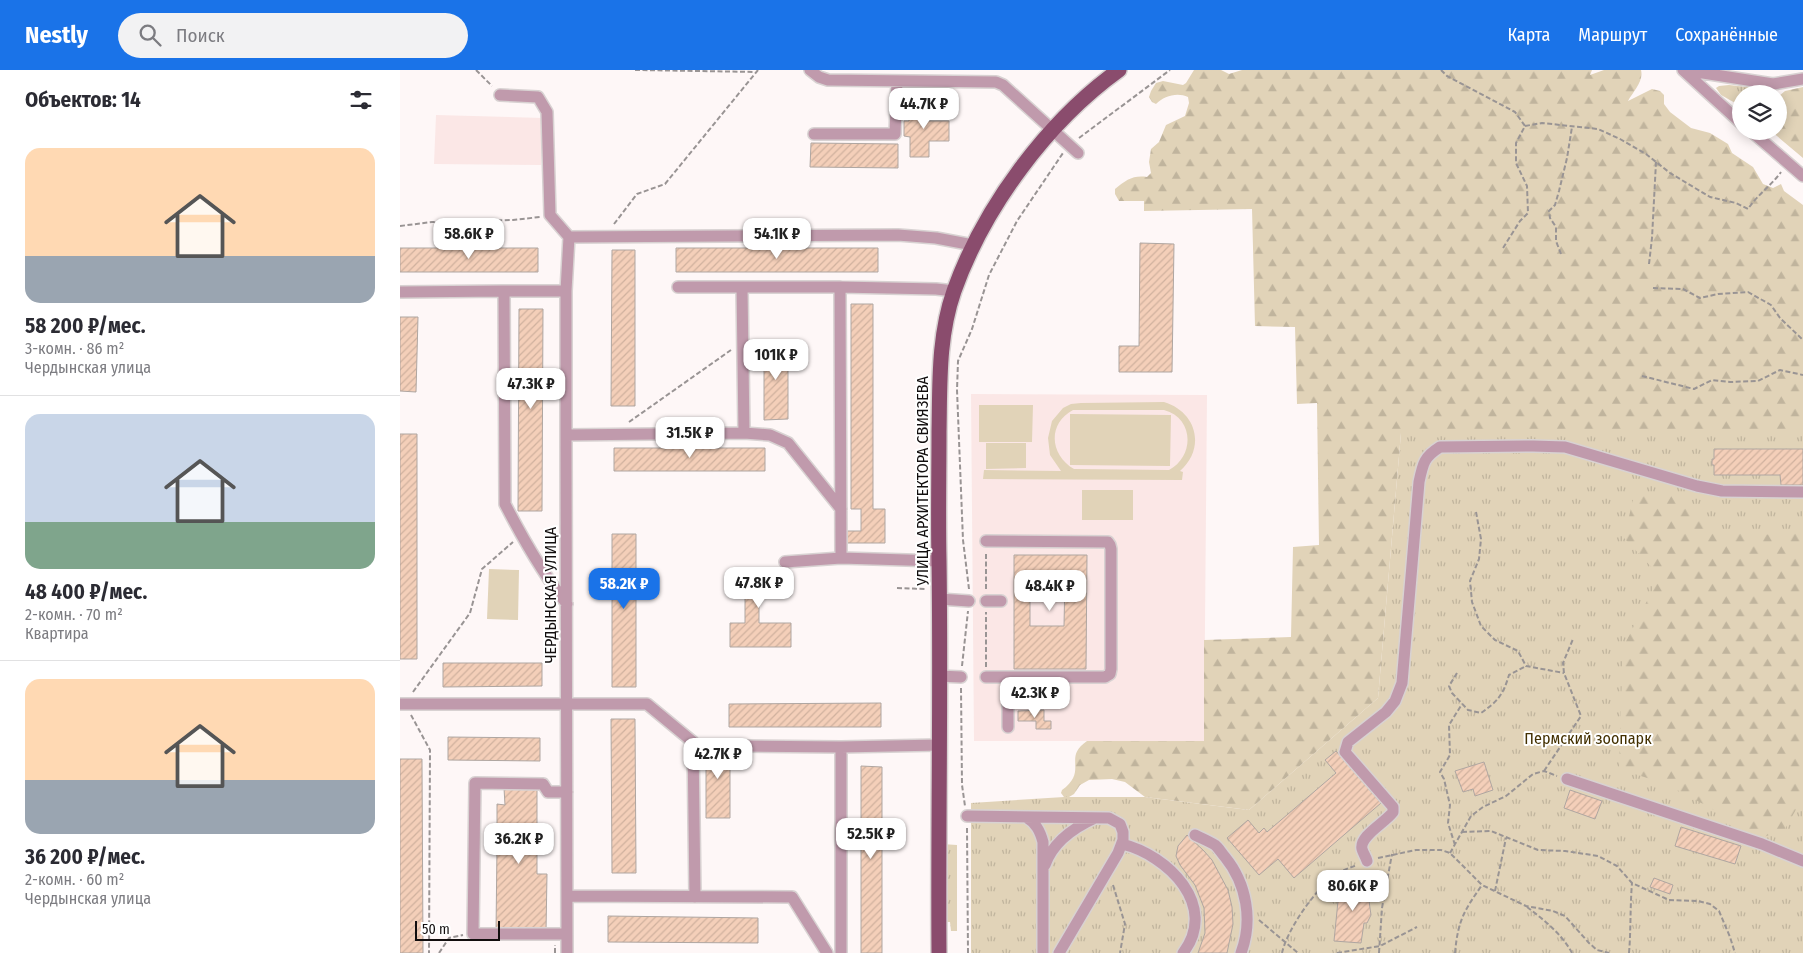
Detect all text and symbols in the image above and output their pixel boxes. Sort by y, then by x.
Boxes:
search box [118,13,468,58]
text: Nestly [25,21,88,49]
icon: search [136,21,164,49]
text: Поиск [176,24,225,47]
text: Карта [1507,24,1550,46]
text: Маршрут [1578,24,1647,46]
text: Сохранённые [1675,24,1778,46]
map controls [1732,85,1787,140]
button: layers [1732,85,1787,140]
icon: filters [347,86,375,114]
text: Объектов: 14 [25,87,141,113]
pin: 44.7K ₽ [878,88,970,130]
text: 44.7K ₽ [900,94,948,113]
icon: home [155,181,245,271]
pin: 58.6K ₽ [423,218,515,260]
pin: 54.1K ₽ [731,218,823,260]
text: 58.6K ₽ [444,224,494,243]
text: 54.1K ₽ [754,224,800,243]
text: 58 200 ₽/мес. [25,313,146,339]
pin: 101K ₽ [735,338,817,381]
text: 3-комн. · 86 m² [25,339,124,358]
text: 101K ₽ [754,345,798,364]
text: Чердынская улица [25,358,151,377]
pin: 47.3K ₽ [485,368,577,410]
text: 47.3K ₽ [507,374,555,393]
street label: УЛИЦА АРХИТЕКТОРА СВИЯЗЕВА [913,376,932,587]
pin: 31.5K ₽ [644,416,736,459]
text: 31.5K ₽ [667,423,713,442]
icon: home [155,446,245,536]
street label: ЧЕРДЫНСКАЯ УЛИЦА [541,526,560,663]
pin: 47.8K ₽ [713,566,805,609]
pin: 58.2K ₽ [578,568,670,610]
pin: 48.4K ₽ [1004,570,1096,612]
text: 47.8K ₽ [735,573,783,592]
text: 58.2K ₽ [600,574,648,593]
text: 48.4K ₽ [1025,576,1075,595]
text: 48 400 ₽/мес. [25,579,147,605]
text: 2-комн. · 70 m² [25,605,123,624]
text: Квартира [25,624,89,643]
pin: 42.3K ₽ [989,676,1081,719]
text: 42.3K ₽ [1011,683,1059,702]
icon: home [155,711,245,801]
park label: Пермский зоопарк [1524,729,1652,748]
pin: 42.7K ₽ [672,738,764,780]
text: 42.7K ₽ [694,744,742,763]
pin: 52.5K ₽ [825,818,917,860]
pin: 36.2K ₽ [473,822,565,865]
text: 52.5K ₽ [847,824,895,843]
text: 36.2K ₽ [495,829,543,848]
text: 36 200 ₽/мес. [25,844,145,870]
text: 2-комн. · 60 m² [25,870,124,889]
pin: 80.6K ₽ [1307,870,1399,912]
text: 80.6K ₽ [1328,876,1378,895]
text: Чердынская улица [25,889,151,908]
scale bar [415,918,500,941]
text: 50 m [422,921,450,938]

